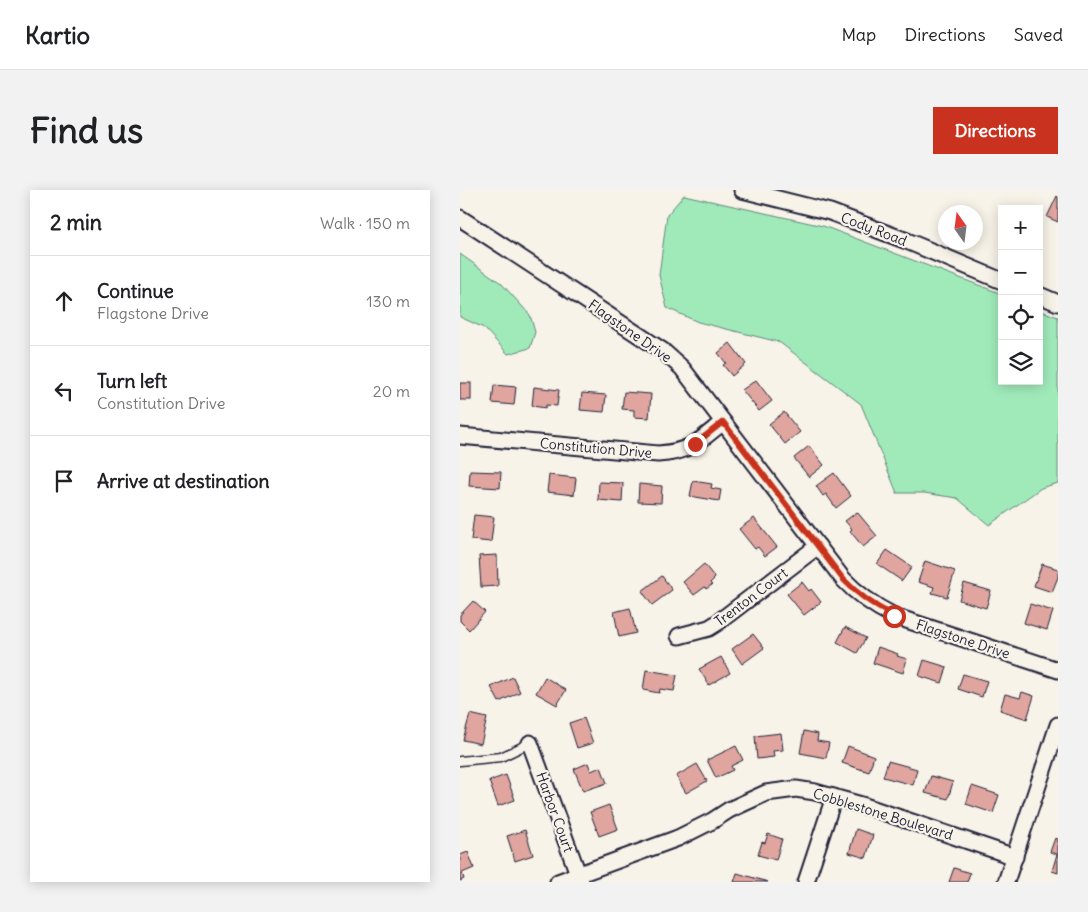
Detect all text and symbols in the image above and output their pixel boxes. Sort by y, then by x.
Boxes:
text: Kartio [25,20,90,50]
text: Map [841,23,876,46]
text: Directions [904,23,986,46]
text: Saved [1014,23,1063,46]
button: Directions [933,107,1058,154]
text: Find us [30,108,143,152]
north arrow [938,205,983,250]
map controls [998,205,1043,385]
button: + [998,205,1043,250]
street label: Cody Road [838,208,910,250]
text: 2 min [50,209,102,236]
text: Walk · 150 m [320,213,410,233]
button: − [998,250,1043,295]
text: Continue [97,279,174,303]
icon: ahead [50,287,78,315]
text: 130 m [366,291,410,311]
button: locate [998,295,1043,340]
street label: Flagstone Drive [585,296,675,366]
text: Flagstone Drive [97,303,209,323]
button: layers [998,340,1043,385]
text: Turn left [97,369,167,393]
icon: left [50,377,78,405]
text: 20 m [373,381,410,401]
text: Constitution Drive [97,393,226,413]
route end [684,433,707,456]
street label: Constitution Drive [539,434,653,462]
icon: arrive [50,467,78,495]
text: Arrive at destination [97,469,270,493]
street label: Trenton Court [711,564,791,630]
route start [883,605,906,628]
street label: Flagstone Drive [914,615,1012,663]
street label: Harbor Court [532,769,578,855]
street label: Cobblestone Boulevard [811,784,955,844]

